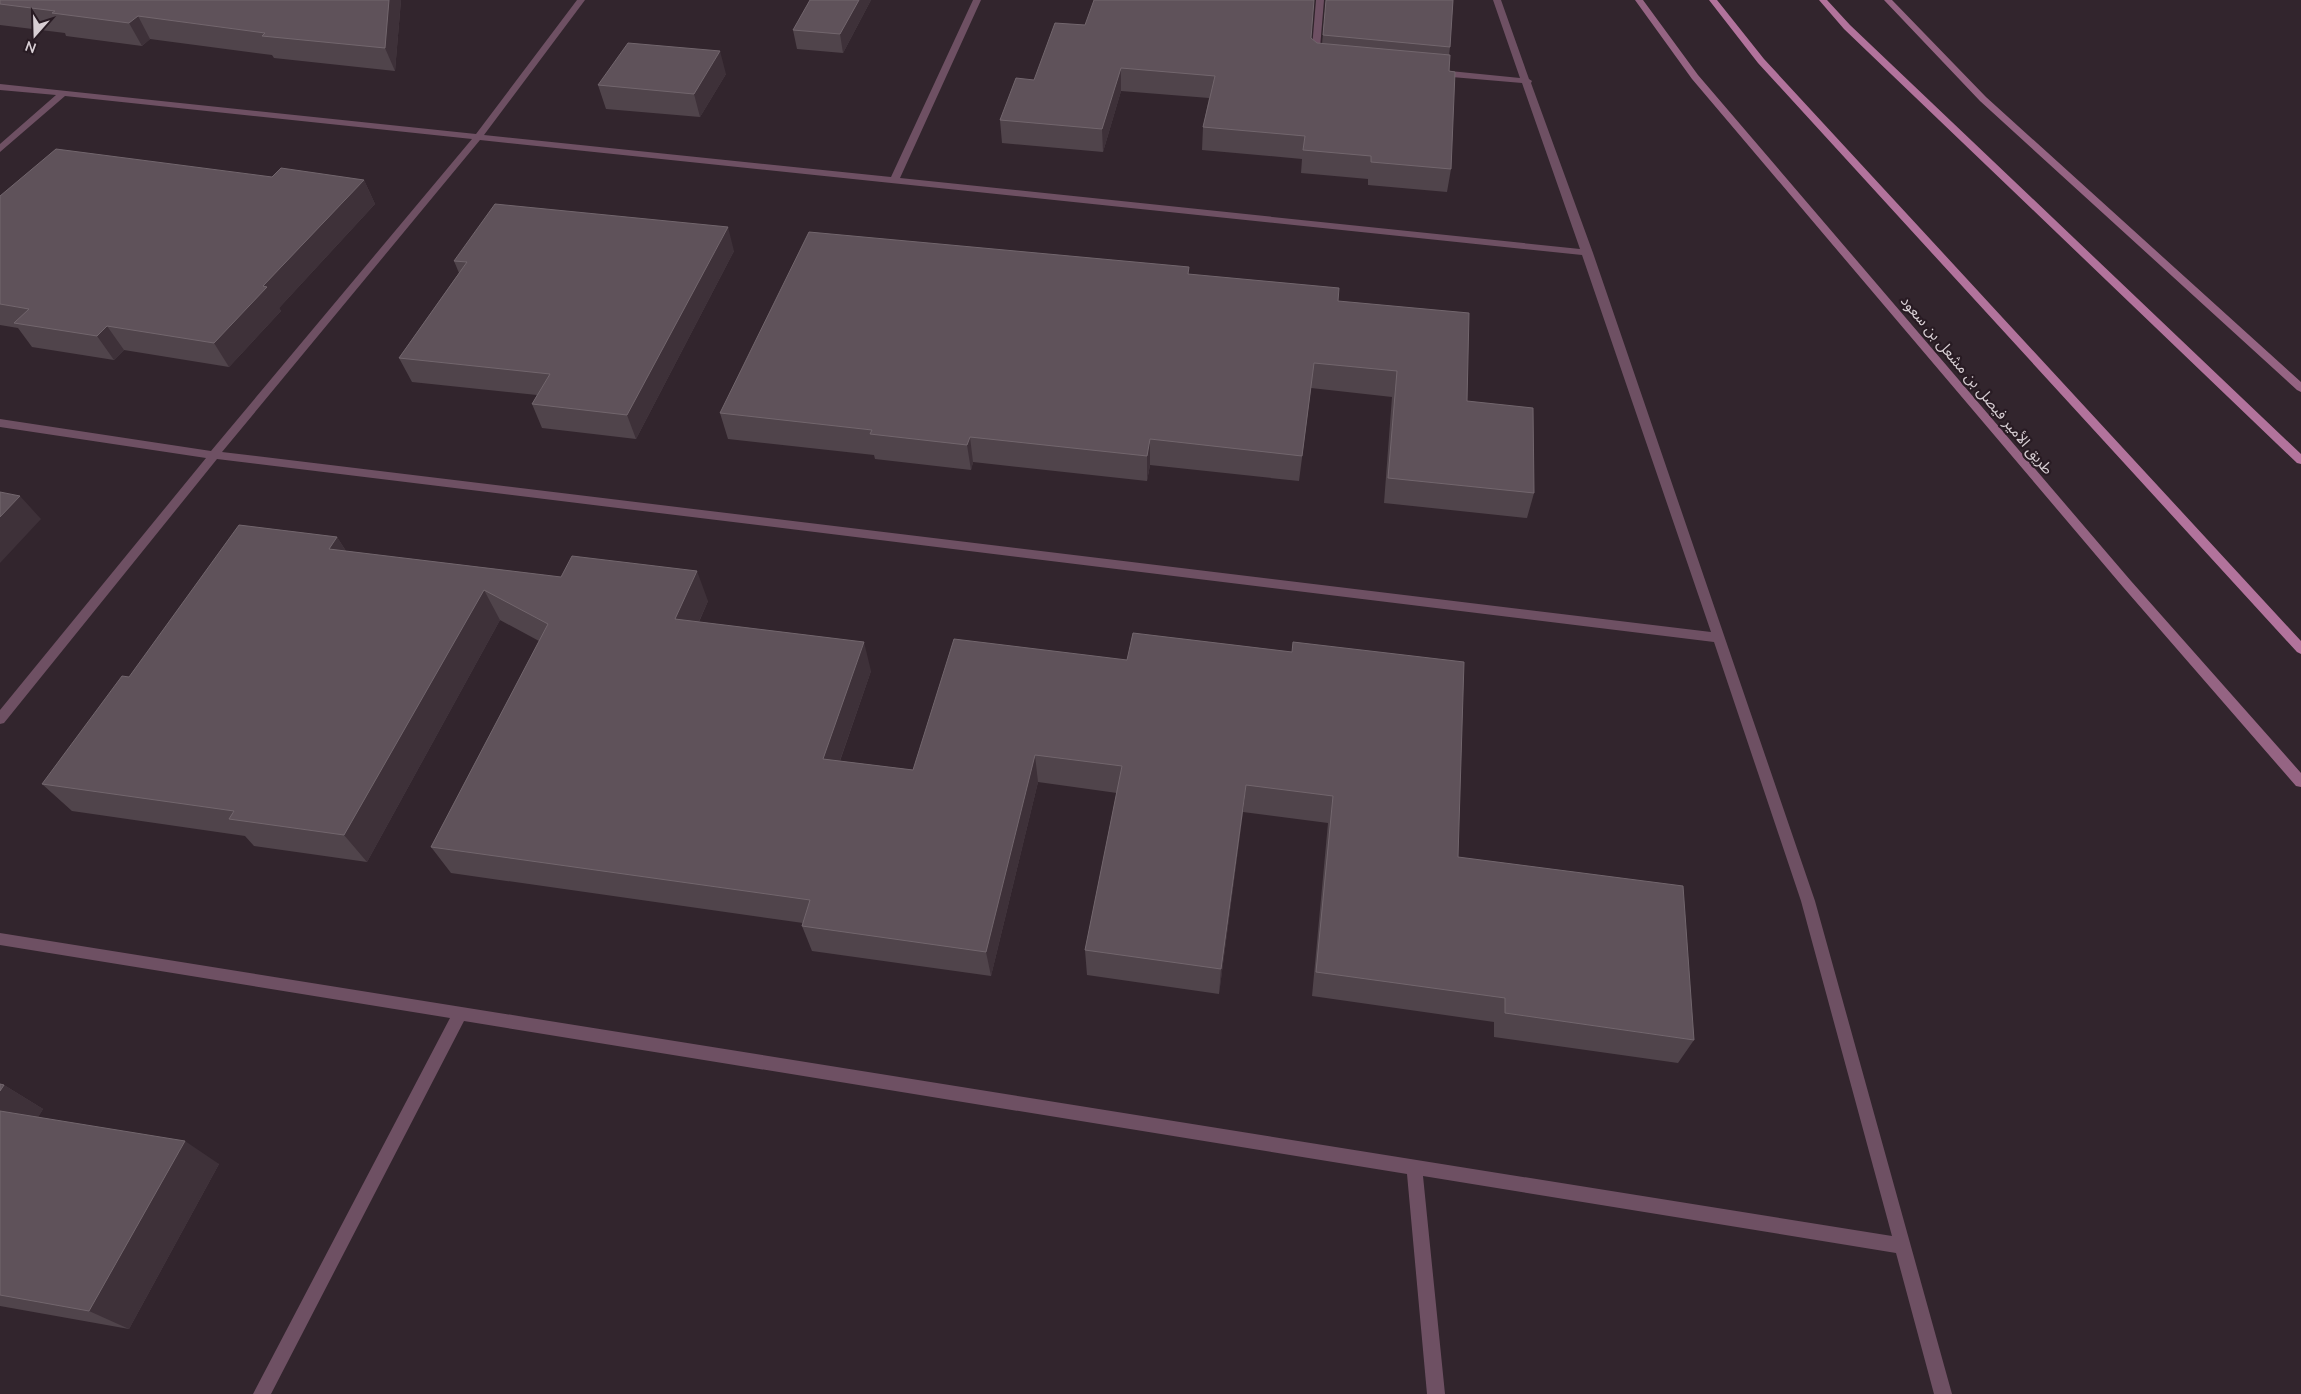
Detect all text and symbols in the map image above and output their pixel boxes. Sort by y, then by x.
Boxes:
north arrow [10,10,60,60]
text: N [23,36,39,57]
street label: طريق الأمير فيصل بن مشعل بن سعود [1896,291,2058,479]

